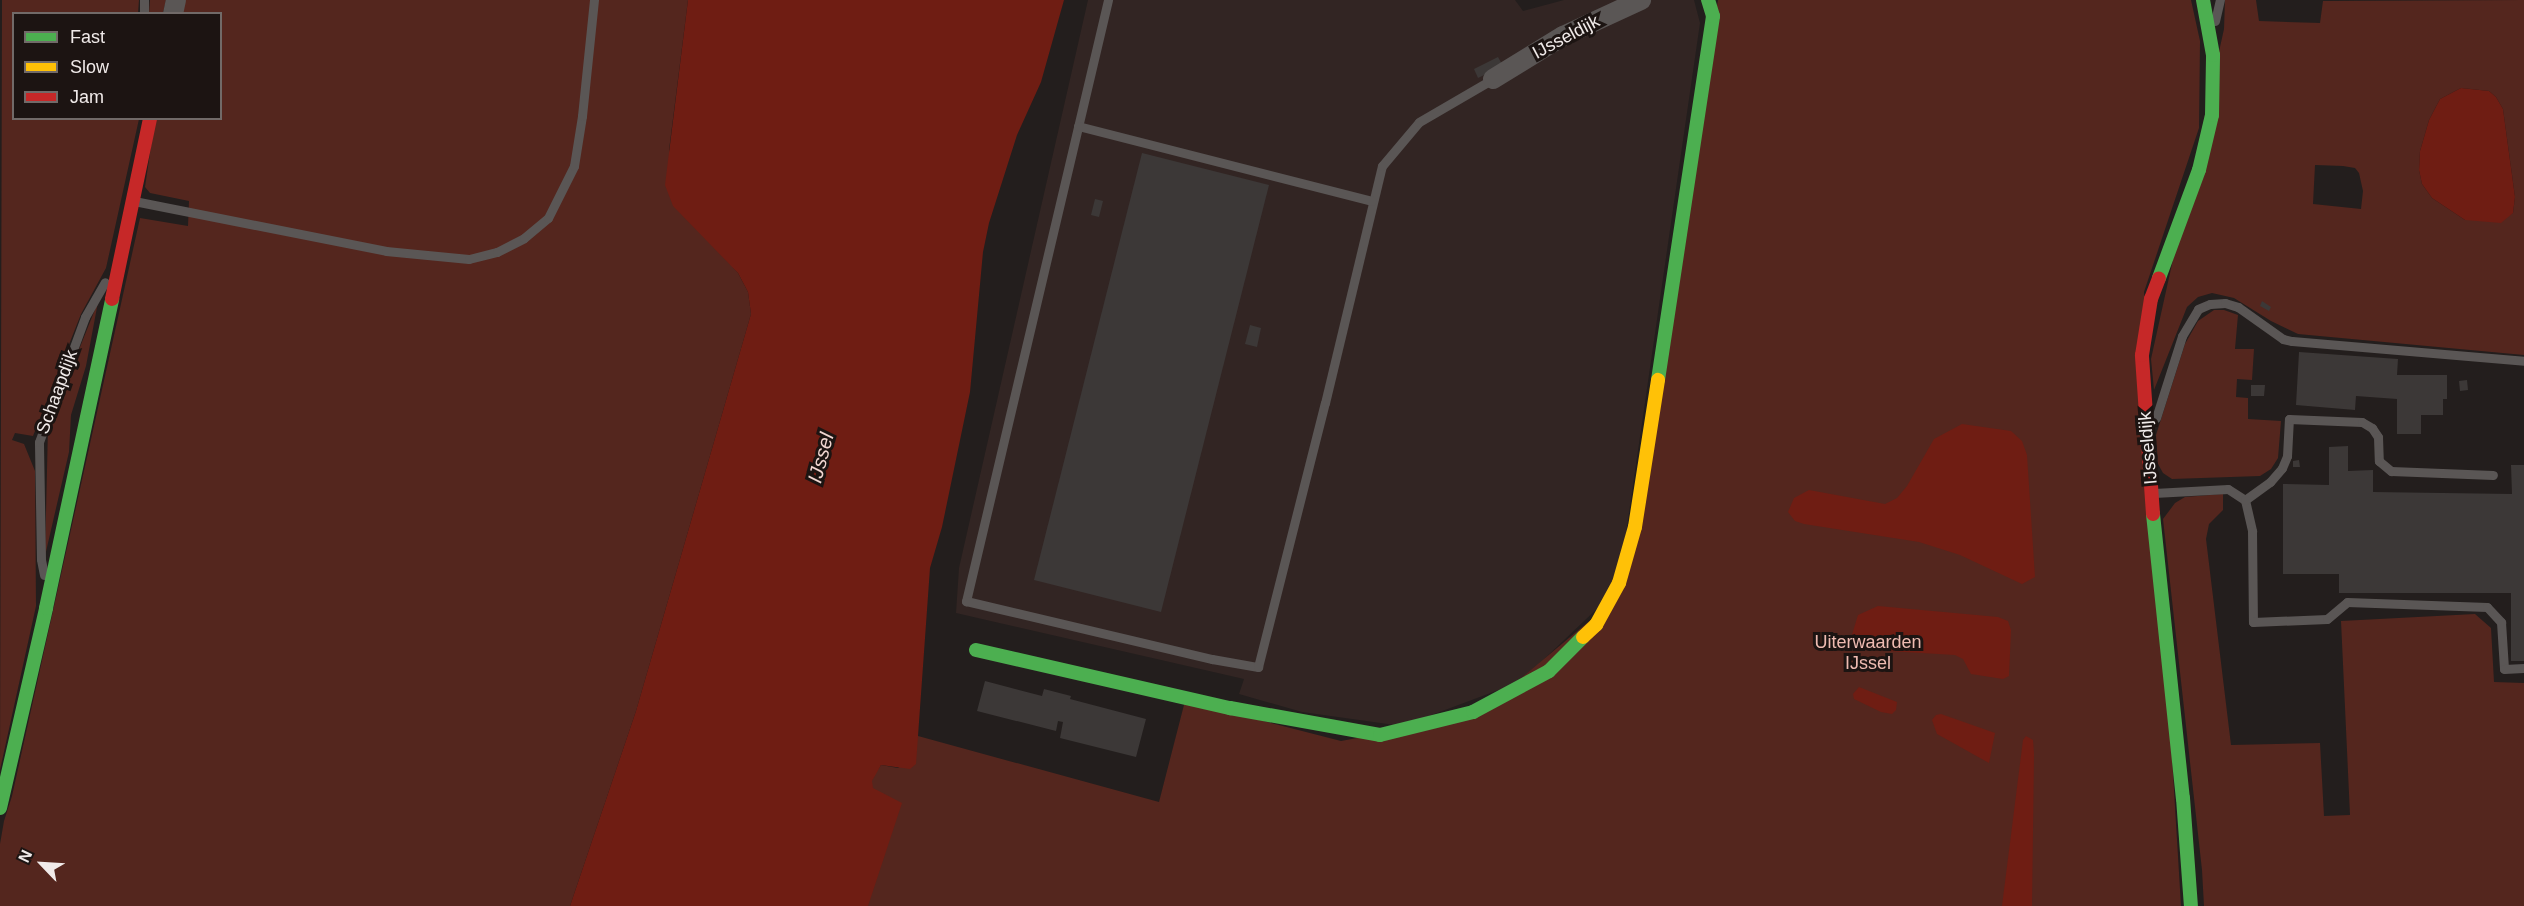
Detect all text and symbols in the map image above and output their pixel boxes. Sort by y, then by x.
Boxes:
street label: IJsseldijk [1529,10,1603,64]
legend [12,12,222,120]
text: Fast [70,27,105,47]
text: Slow [70,57,109,77]
text: Jam [70,87,104,107]
street label: Schaapdijk [32,347,82,437]
street label: IJsseldijk [2134,411,2162,485]
water label: IJssel [803,430,839,486]
park label: Uiterwaarden IJssel [1814,632,1922,674]
north arrow [12,834,72,894]
text: N [15,847,35,865]

